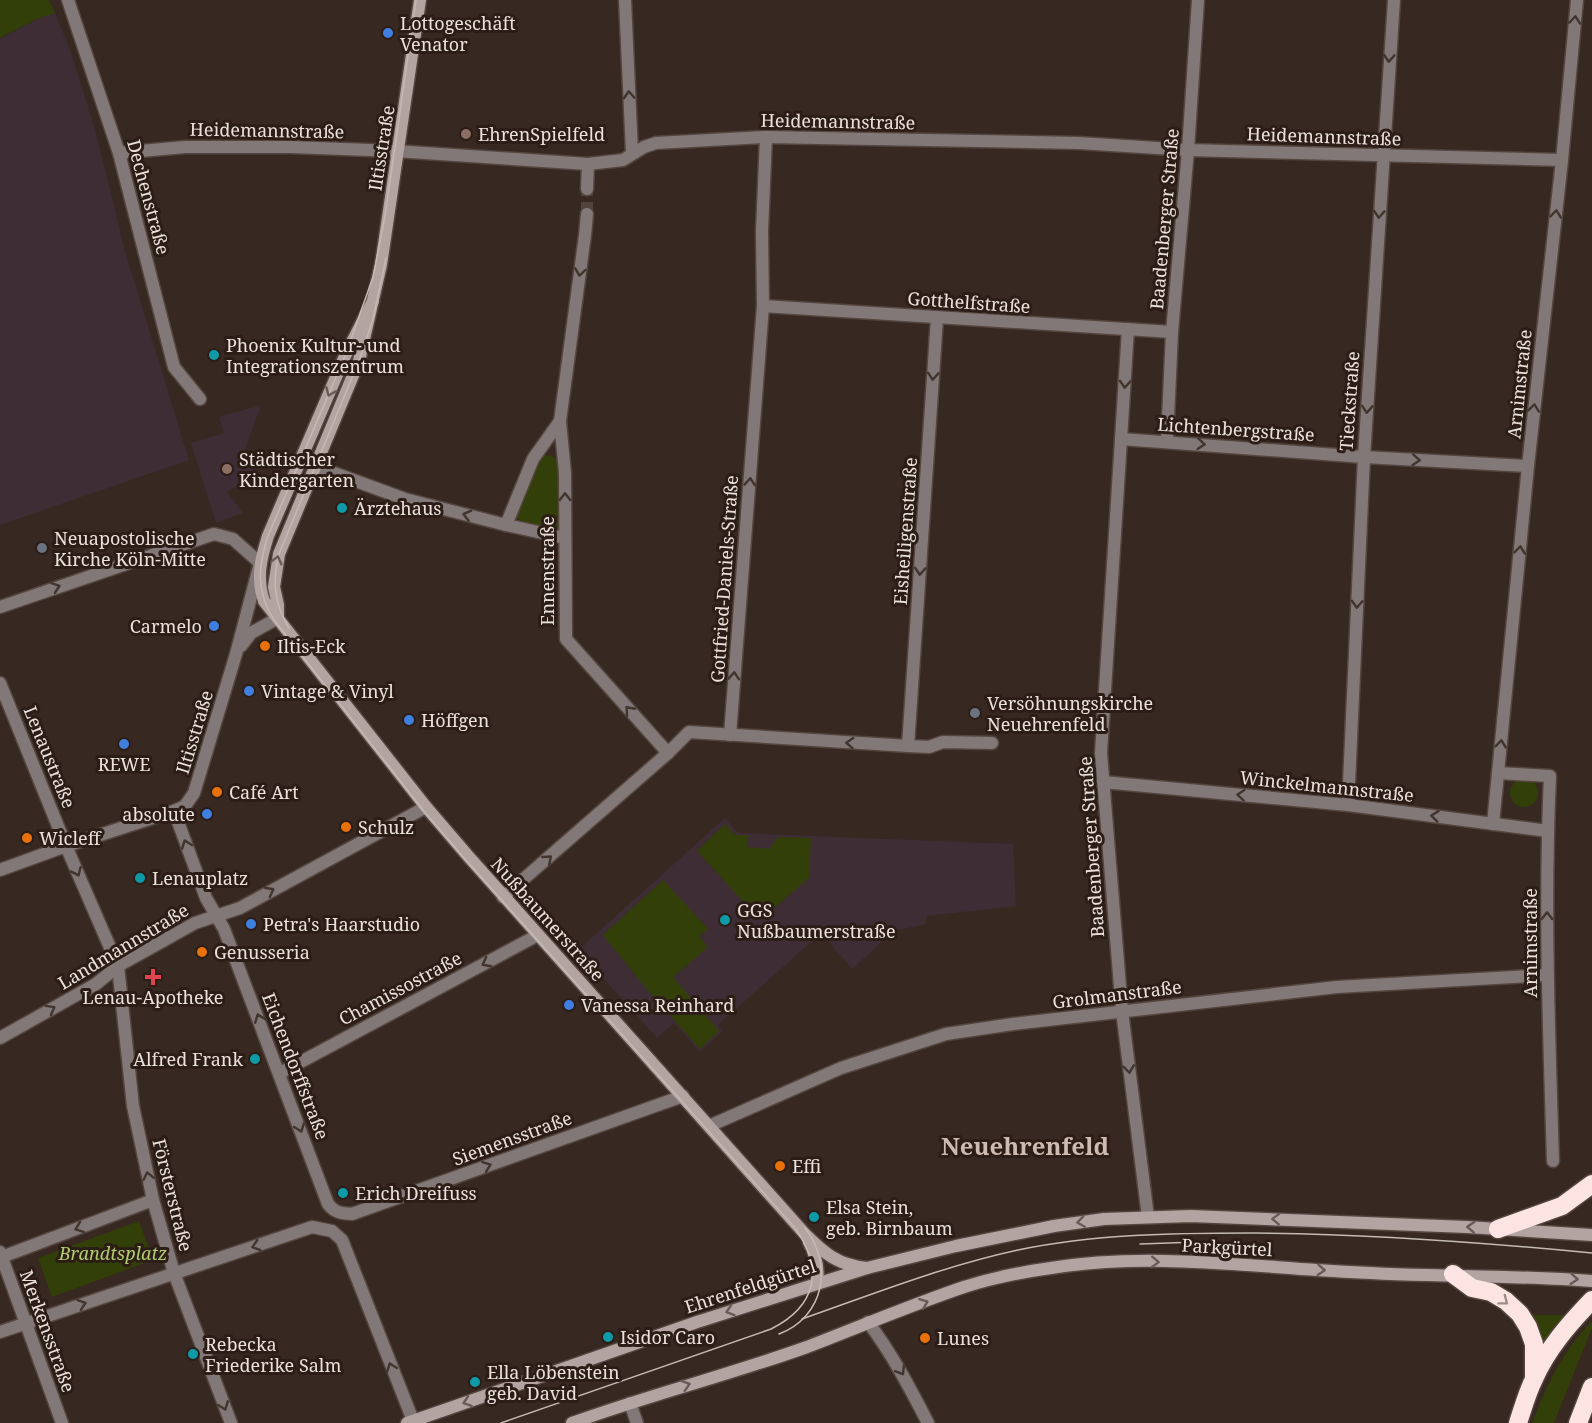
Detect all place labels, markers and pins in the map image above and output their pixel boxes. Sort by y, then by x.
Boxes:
place label: Lottogeschäft Venator [400,11,516,56]
marker: Lottogeschäft Venator [381,26,395,40]
place label: EhrenSpielfeld [478,122,605,146]
marker: EhrenSpielfeld [459,127,473,141]
place label: Phoenix Kultur- und Integrationszentrum [226,333,404,378]
marker: Phoenix Kultur- und Integrationszentrum [207,348,221,362]
place label: Städtischer Kindergarten [239,447,354,492]
marker: Städtischer Kindergarten [220,462,234,476]
place label: Ärztehaus [354,496,441,520]
marker: Ärztehaus [335,501,349,515]
place label: Neuapostolische Kirche Köln-Mitte [54,526,206,571]
marker: Neuapostolische Kirche Köln-Mitte [35,541,49,555]
place label: Carmelo [130,614,202,638]
marker: Carmelo [207,619,221,633]
place label: Iltis-Eck [277,634,346,658]
marker: Iltis-Eck [258,639,272,653]
place label: Vintage & Vinyl [261,679,394,703]
marker: Vintage & Vinyl [242,684,256,698]
place label: Versöhnungskirche Neuehrenfeld [987,691,1153,736]
marker: Versöhnungskirche Neuehrenfeld [968,706,982,720]
place label: Höffgen [421,708,490,732]
marker: Höffgen [402,713,416,727]
marker: REWE [117,737,131,751]
place label: REWE [98,752,150,776]
place label: Café Art [229,780,299,804]
marker: Café Art [210,785,224,799]
place label: absolute [122,802,195,826]
marker: absolute [200,807,214,821]
place label: Schulz [358,815,414,839]
marker: Schulz [339,820,353,834]
place label: Wicleff [39,826,102,850]
marker: Wicleff [20,831,34,845]
place label: Lenauplatz [152,866,248,890]
marker: Lenauplatz [133,871,147,885]
place label: GGS Nußbaumerstraße [737,898,896,943]
place label: Petra's Haarstudio [263,912,420,936]
marker: GGS Nußbaumerstraße [718,913,732,927]
marker: Petra's Haarstudio [244,917,258,931]
place label: Genusseria [214,940,310,964]
marker: Genusseria [195,945,209,959]
marker: Lenau-Apotheke [146,970,160,984]
place label: Lenau-Apotheke [83,985,223,1009]
place label: Vanessa Reinhard [581,993,734,1017]
marker: Vanessa Reinhard [562,998,576,1012]
place label: Alfred Frank [133,1047,243,1071]
marker: Alfred Frank [248,1052,262,1066]
place label: Effi [792,1154,821,1178]
marker: Effi [773,1159,787,1173]
place label: Erich Dreifuss [355,1181,477,1205]
marker: Erich Dreifuss [336,1186,350,1200]
place label: Elsa Stein, geb. Birnbaum [826,1195,953,1240]
marker: Elsa Stein, geb. Birnbaum [807,1210,821,1224]
place label: Isidor Caro [620,1325,715,1349]
place label: Lunes [937,1326,989,1350]
marker: Isidor Caro [601,1330,615,1344]
marker: Lunes [918,1331,932,1345]
place label: Rebecka Friederike Salm [205,1332,341,1377]
marker: Rebecka Friederike Salm [186,1347,200,1361]
place label: Ella Löbenstein geb. David [487,1360,620,1405]
marker: Ella Löbenstein geb. David [468,1375,482,1389]

